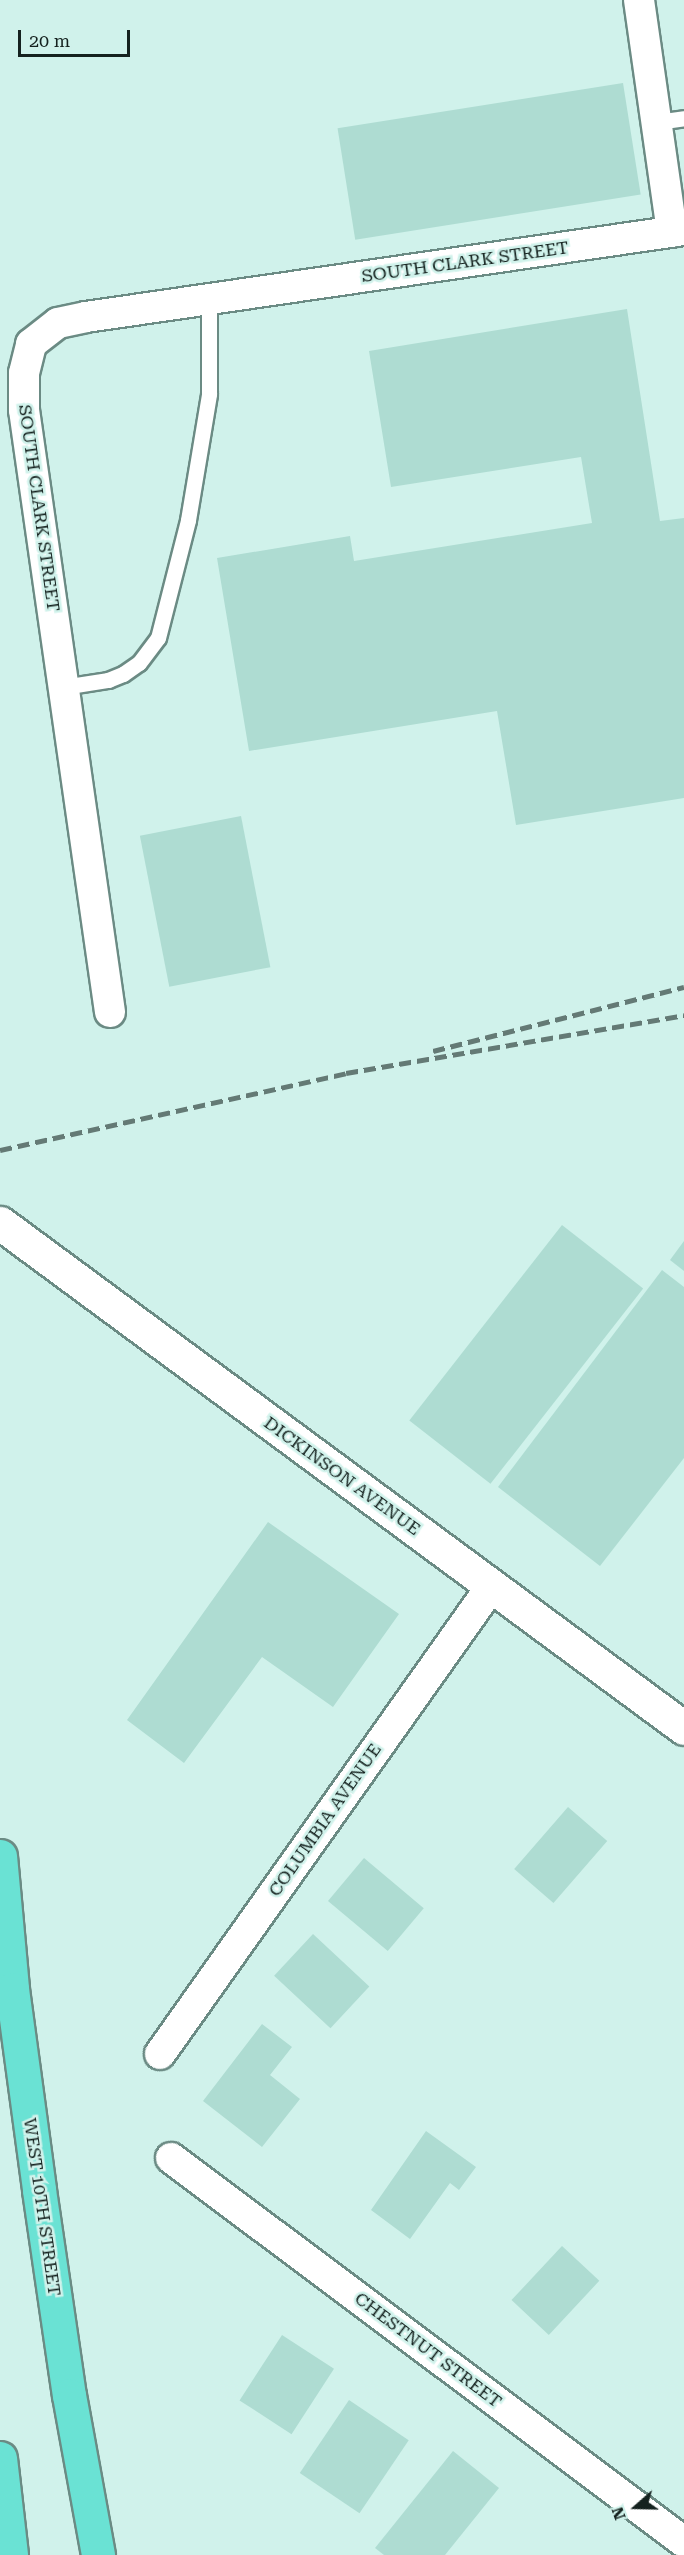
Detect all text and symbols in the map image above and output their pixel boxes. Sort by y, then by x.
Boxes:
scale bar [21,18,134,56]
text: 20 m [29,30,70,51]
street label: SOUTH CLARK STREET [360,237,570,287]
street label: SOUTH CLARK STREET [14,403,64,613]
street label: DICKINSON AVENUE [260,1412,424,1540]
street label: COLUMBIA AVENUE [264,1739,386,1901]
street label: WEST 10TH STREET [19,2117,65,2297]
street label: CHESTNUT STREET [350,2288,506,2412]
north arrow [606,2477,666,2537]
text: N [608,2504,630,2522]

